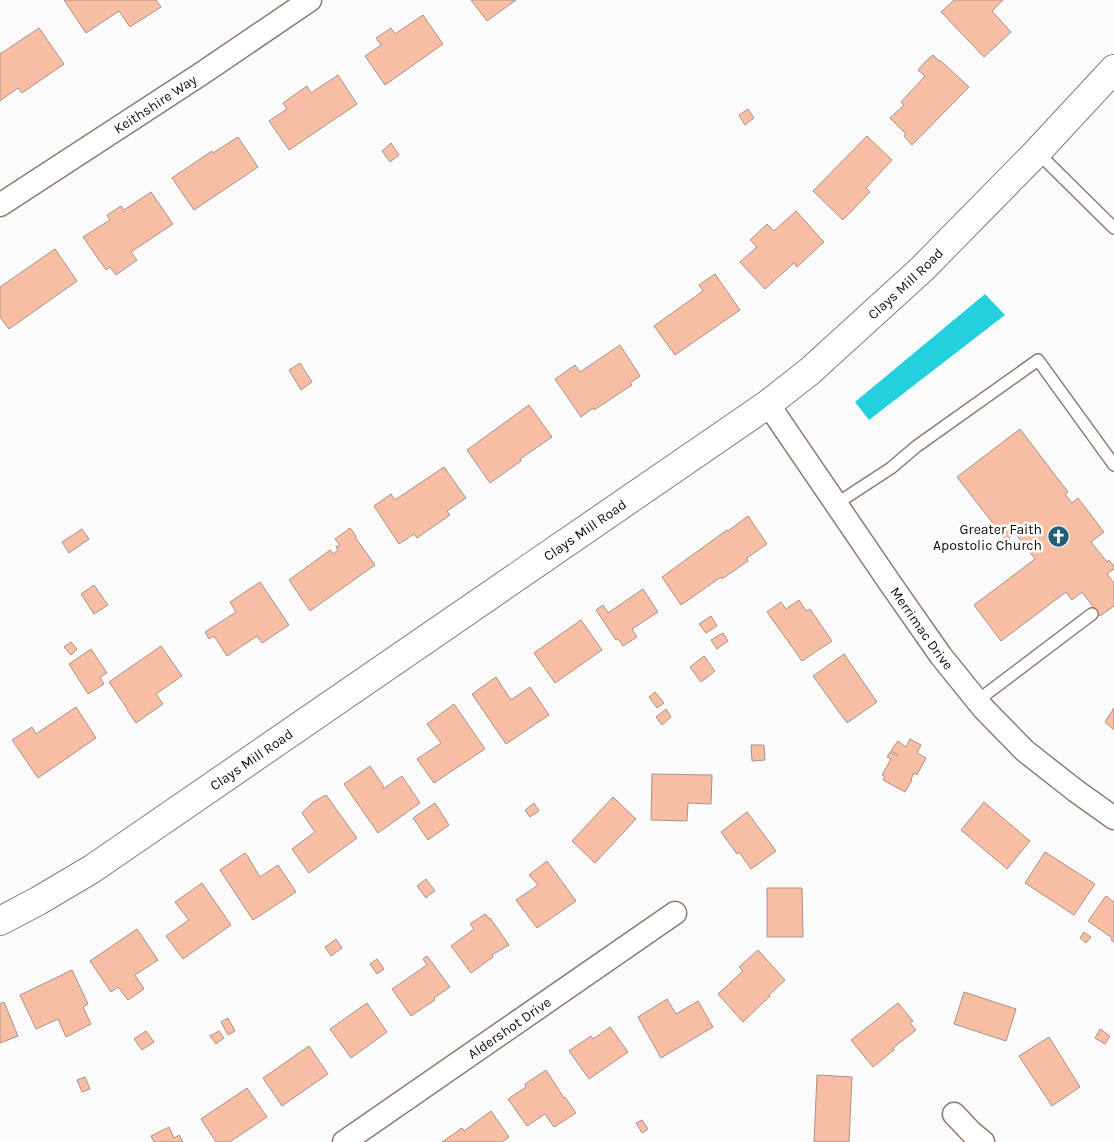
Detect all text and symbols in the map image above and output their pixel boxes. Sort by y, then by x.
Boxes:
street label: Keithshire Way [111,71,200,138]
street label: Clays Mill Road [864,245,947,323]
street label: Clays Mill Road [540,496,630,565]
place label: Greater Faith Apostolic Church [933,521,1042,554]
church icon: Greater Faith Apostolic Church [1046,525,1070,549]
street label: Merrimac Drive [886,584,957,673]
street label: Clays Mill Road [207,725,296,794]
street label: Aldershot Drive [465,993,554,1063]

